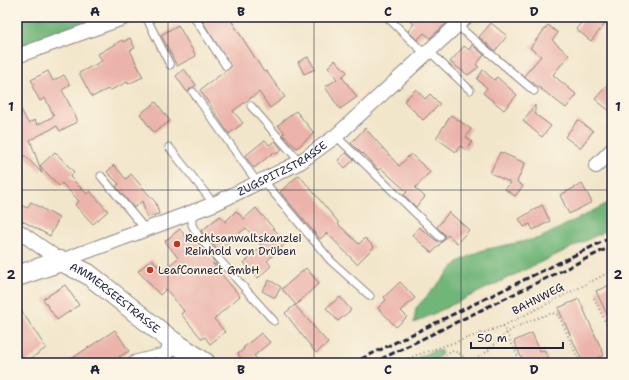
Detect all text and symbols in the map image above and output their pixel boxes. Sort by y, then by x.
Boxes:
text: A [90,3,100,20]
text: B [237,3,245,20]
text: C [384,3,392,20]
text: D [529,3,539,20]
text: 1 [8,98,14,115]
text: 1 [615,98,621,115]
street label: ZUGSPITZSTRASSE [235,137,330,199]
place label: Rechtsanwaltskanzlei Reinhold von Drüben [185,231,302,259]
marker: Rechtsanwaltskanzlei Reinhold von Drüben [172,239,182,249]
street label: AMMERSEESTRASSE [67,259,163,336]
place label: LeafConnect GmbH [158,263,259,278]
marker: LeafConnect GmbH [145,265,155,275]
text: 2 [6,266,16,283]
text: 2 [613,266,623,283]
street label: BAHNWEG [510,279,567,318]
scale bar [471,324,563,350]
text: 50 m [477,330,507,346]
text: A [90,361,100,378]
text: B [237,361,245,378]
text: C [384,361,392,378]
text: D [529,361,539,378]

